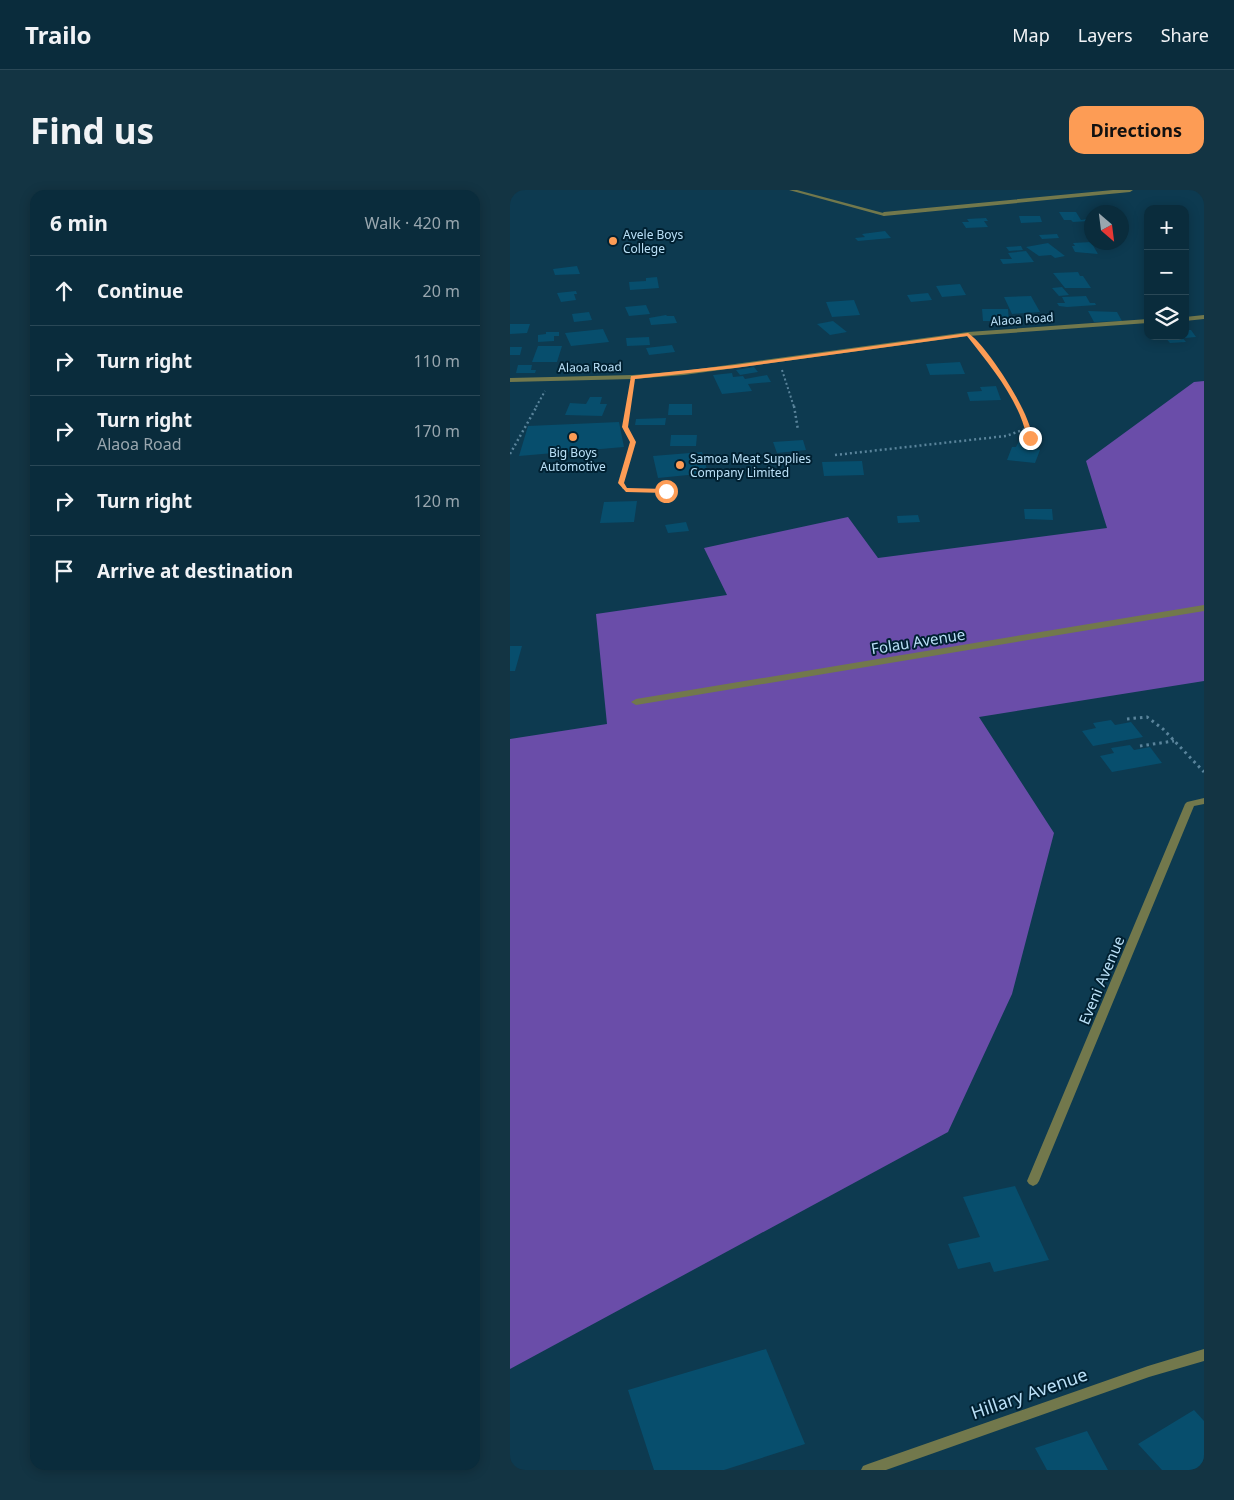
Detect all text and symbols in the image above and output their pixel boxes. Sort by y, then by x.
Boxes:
text: Trailo [25,18,92,51]
text: Map [1012,23,1050,47]
text: Layers [1078,23,1133,47]
text: Share [1161,23,1209,47]
button: Directions [1069,106,1204,154]
text: Find us [30,107,154,154]
north arrow [1084,205,1129,250]
map controls [1144,205,1189,340]
button: + [1144,205,1189,250]
text: 6 min [50,209,108,237]
text: Walk · 420 m [365,212,460,234]
place label: Avele Boys College [623,226,683,257]
marker: Avele Boys College [607,235,619,247]
button: − [1144,250,1189,295]
icon: ahead [50,277,78,305]
text: Continue [97,278,183,304]
text: 20 m [423,280,460,302]
button: layers [1144,295,1189,340]
street label: Alaoa Road [990,308,1054,330]
icon: right [50,347,78,375]
text: Turn right [97,348,192,374]
text: 110 m [413,350,460,372]
street label: Alaoa Road [558,358,622,376]
text: Turn right [97,407,192,433]
icon: right [50,417,78,445]
text: 170 m [413,420,460,442]
route end [1019,427,1042,450]
marker: Big Boys Automotive [567,431,579,443]
text: Alaoa Road [97,433,182,455]
place label: Big Boys Automotive [540,444,606,475]
place label: Samoa Meat Supplies Company Limited [690,450,811,481]
marker: Samoa Meat Supplies Company Limited [674,459,686,471]
route start [655,480,678,503]
icon: right [50,487,78,515]
text: Turn right [97,488,192,514]
text: 120 m [413,490,460,512]
icon: arrive [50,557,78,585]
text: Arrive at destination [97,558,293,584]
street label: Folau Avenue [870,624,966,658]
street label: Eveni Avenue [1073,933,1129,1027]
street label: Hillary Avenue [967,1362,1091,1424]

